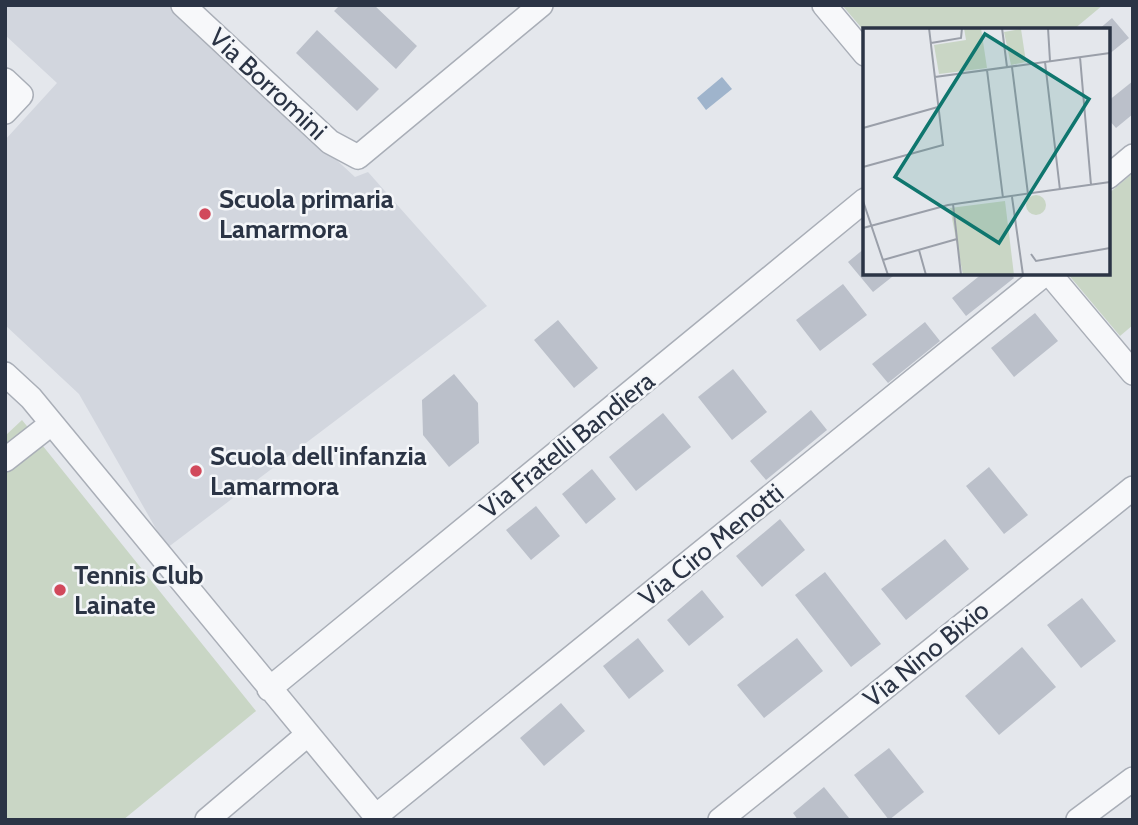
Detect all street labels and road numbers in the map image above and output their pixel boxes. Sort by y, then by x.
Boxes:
street label: Via Borromini [202,21,334,147]
street label: Via Fratelli Bandiera [473,364,661,525]
street label: Via Ciro Menotti [632,477,790,613]
street label: Via Nino Bixio [857,594,995,714]

